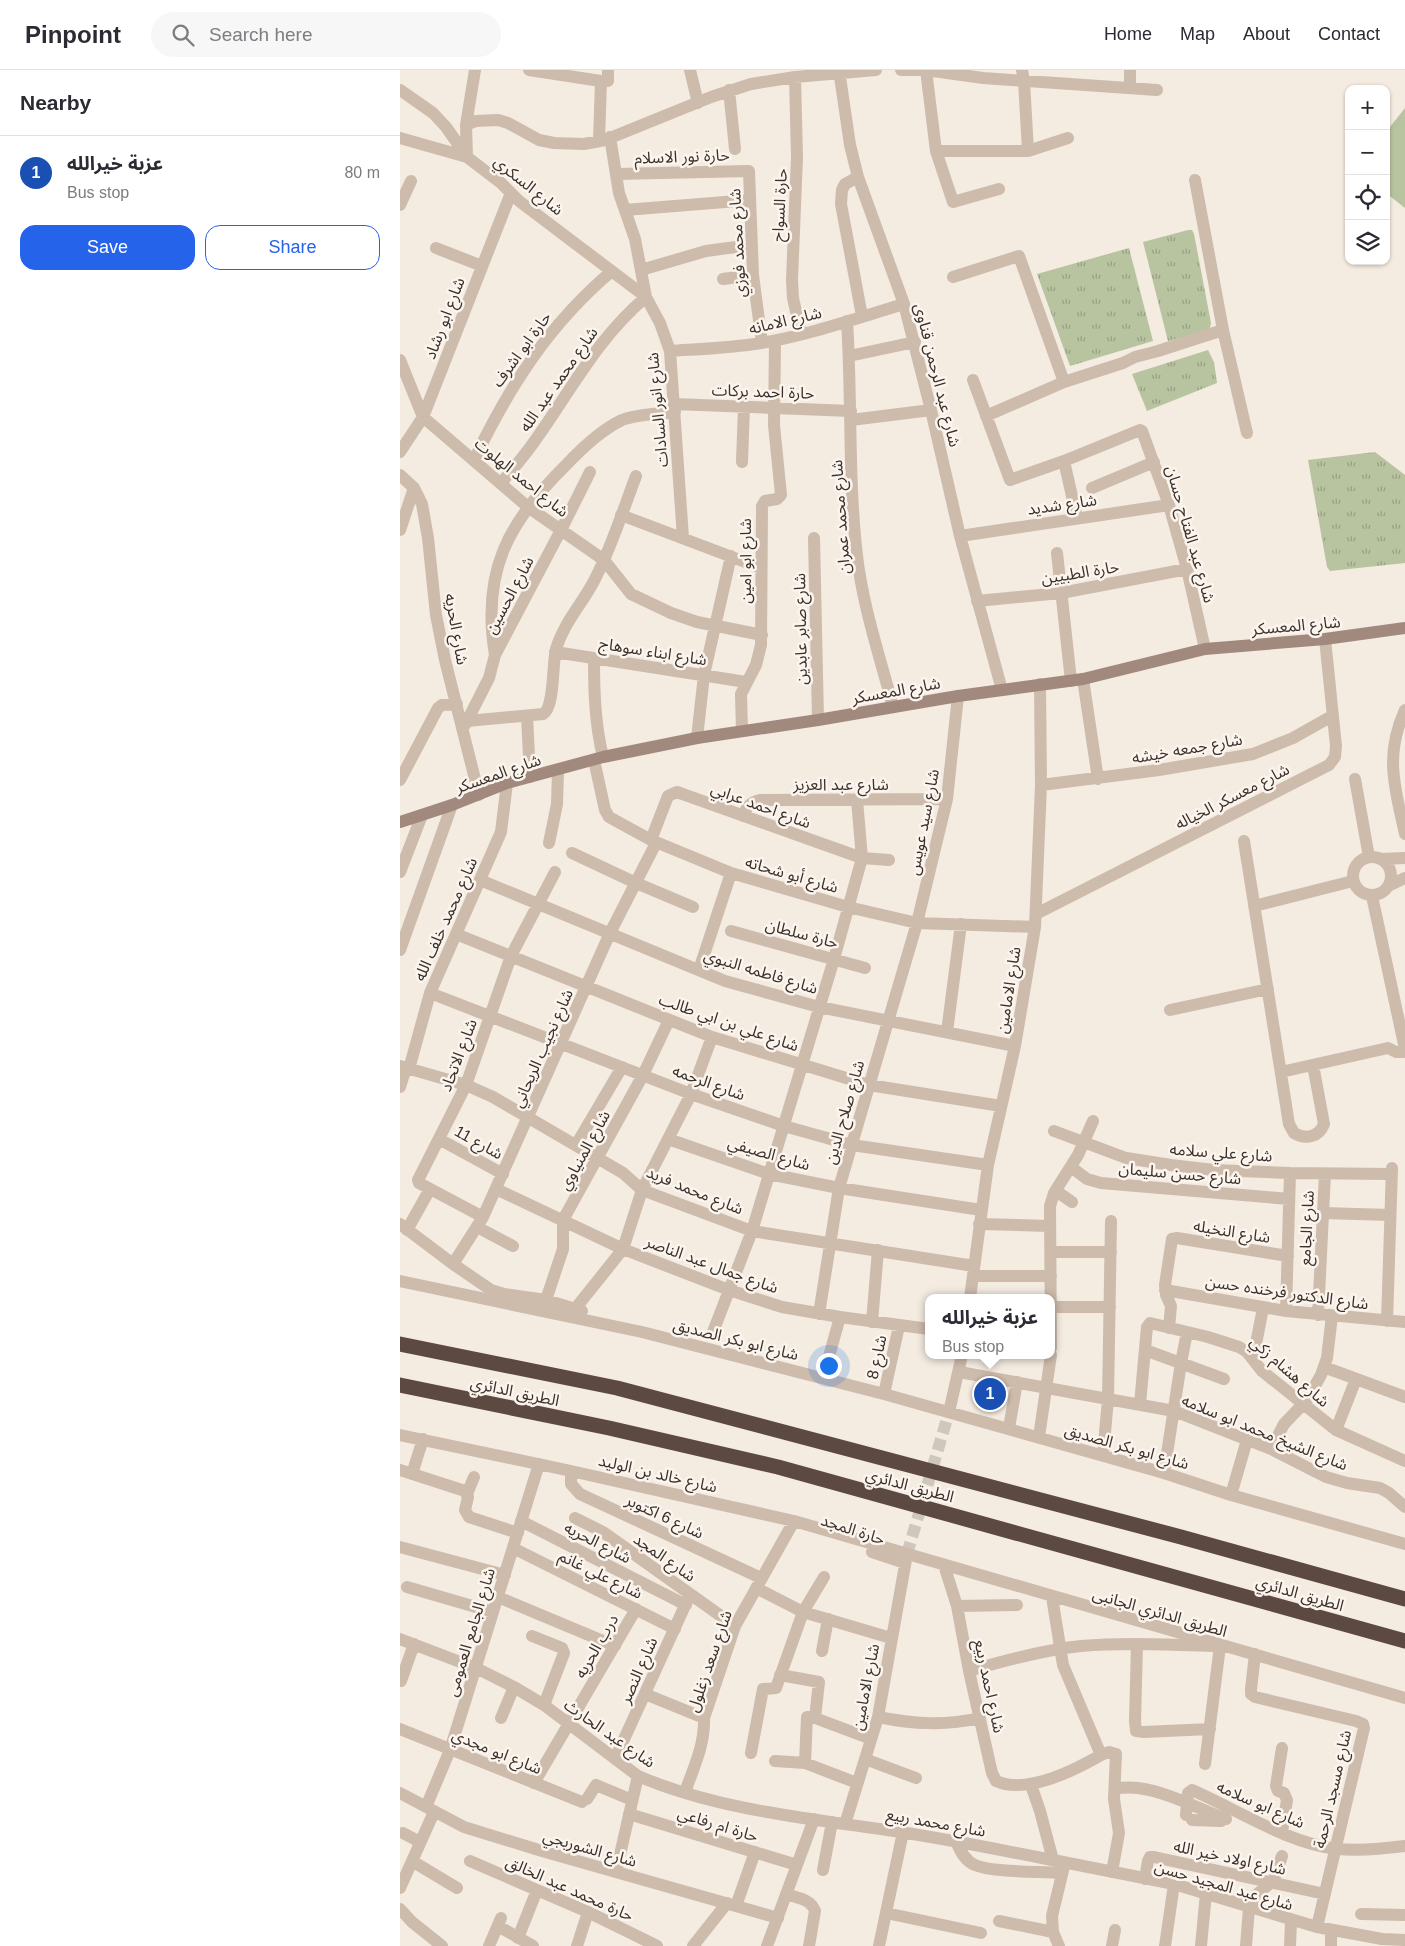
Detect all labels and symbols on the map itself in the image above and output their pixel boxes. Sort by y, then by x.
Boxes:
street label: حارة نور الاسلام [634,146,730,171]
street label: شارع السكري [488,152,567,221]
street label: حارة السواح [769,168,794,242]
street label: شارع محمد فوزي [726,188,753,298]
street label: شارع ابو رشاد [421,275,472,363]
street label: شارع عبد الرحمن قناوى [908,302,964,450]
street label: شارع الامانه [747,304,824,341]
street label: حارة ابو اشرف [489,309,555,391]
street label: شارع محمد عبد الله [516,324,604,437]
street label: شارع انور السادات [644,352,675,468]
street label: حارة احمد بركات [711,381,815,403]
street label: شارع احمد الهلوت [469,434,572,523]
street label: شارع محمد عمران [828,459,857,575]
street label: شارع عبد الفتاح حسان [1159,464,1218,606]
street label: شارع شديد [1026,491,1098,522]
street label: شارع ابو امين [737,518,758,604]
street label: شارع الحسين [482,554,540,639]
street label: حارة الطبيين [1040,558,1120,588]
street label: شارع صابر عابدين [791,573,814,685]
street label: شارع الحريه [438,592,471,667]
street label: شارع المعسكر [1250,613,1342,642]
street label: شارع ابناء سوهاج [597,635,708,672]
street label: شارع المعسكر [850,674,942,711]
street label: شارع جمعه خيشه [1131,730,1244,770]
street label: شارع المعسكر [452,751,544,800]
street label: شارع معسكر الخياله [1172,760,1294,836]
street label: شارع سيد عويس [905,768,946,877]
street label: شارع عبد العزيز [792,776,889,797]
street label: شارع احمد عرابي [707,780,813,835]
street label: شارع أبو شحاته [742,852,840,900]
street label: شارع محمد خلف الله [411,855,484,985]
street label: حارة سلطان [763,916,840,952]
street label: شارع الامامين [993,945,1028,1035]
street label: شارع فاطمه النبوي [701,946,820,1001]
street label: شارع نجيب الريحاني [509,986,580,1112]
street label: شارع علي بن ابي طالب [655,991,801,1058]
street label: شارع الاتحاد [437,1017,484,1095]
street label: شارع صلاح الدين [822,1058,871,1167]
street label: شارع الرحمه [669,1062,747,1107]
street label: شارع المنياوي [556,1108,617,1195]
street label: شارع 11 [450,1122,506,1166]
street label: شارع الصيفي [725,1134,812,1177]
street label: شارع علي سلامه [1169,1140,1273,1169]
street label: شارع حسن سليمان [1118,1160,1242,1191]
street label: شارع محمد فريد [643,1163,746,1221]
street label: شارع الجامع [1296,1190,1321,1266]
street label: شارع النخيله [1192,1217,1272,1250]
street label: شارع جمال عبد الناصر [641,1232,780,1300]
street label: شارع الدكتور فرخنده حسن [1204,1273,1370,1316]
street label: شارع ابو بكر الصديق [671,1316,800,1367]
street label: شارع هشام زكي [1244,1333,1333,1413]
street label: شارع 8 [864,1334,893,1381]
your location [816,1353,842,1379]
street label: الطريق الدائري [468,1374,561,1413]
pin: 1 [974,1375,1006,1413]
street label: شارع الشيخ محمد ابو سلامه [1178,1391,1350,1477]
street label: شارع ابو بكر الصديق [1062,1421,1191,1476]
street label: شارع خالد بن الوليد [596,1452,719,1499]
street label: الطريق الدائري [863,1466,956,1509]
street label: شارع 6 اكتوبر [621,1491,706,1545]
street label: حارة المجد [818,1511,887,1549]
street label: شارع الحريه [560,1518,634,1570]
street label: شارع المجد [628,1530,699,1588]
street label: شارع علي غانم [555,1547,645,1606]
street label: شارع الجامع العمومى [443,1566,502,1699]
street label: الطريق الدائري [1253,1573,1346,1618]
street label: الطريق الدائري الجانبى [1090,1585,1229,1643]
street label: شارع سعد زغلول [684,1608,739,1716]
street label: درب الحريه [571,1612,622,1681]
street label: شارع النصر [616,1634,664,1708]
street label: شارع احمد ربيع [967,1638,1008,1735]
street label: شارع الامامين [849,1642,886,1733]
street label: شارع عبد الحارث [559,1696,658,1774]
street label: شارع ابو مجدي [448,1726,544,1781]
street label: شارع مسجد الرحمة [1311,1728,1358,1851]
street label: شارع ابو سلامه [1213,1778,1307,1835]
street label: حارة ام رفاعي [674,1804,760,1849]
street label: شارع محمد ربيع [884,1805,987,1844]
street label: شارع الشوربجي [540,1827,639,1874]
street label: شارع اولاد خير الله [1171,1837,1288,1882]
street label: حارة محمد عبد الخالق [503,1853,636,1926]
street label: شارع عبد المجيد حسن [1152,1858,1295,1917]

